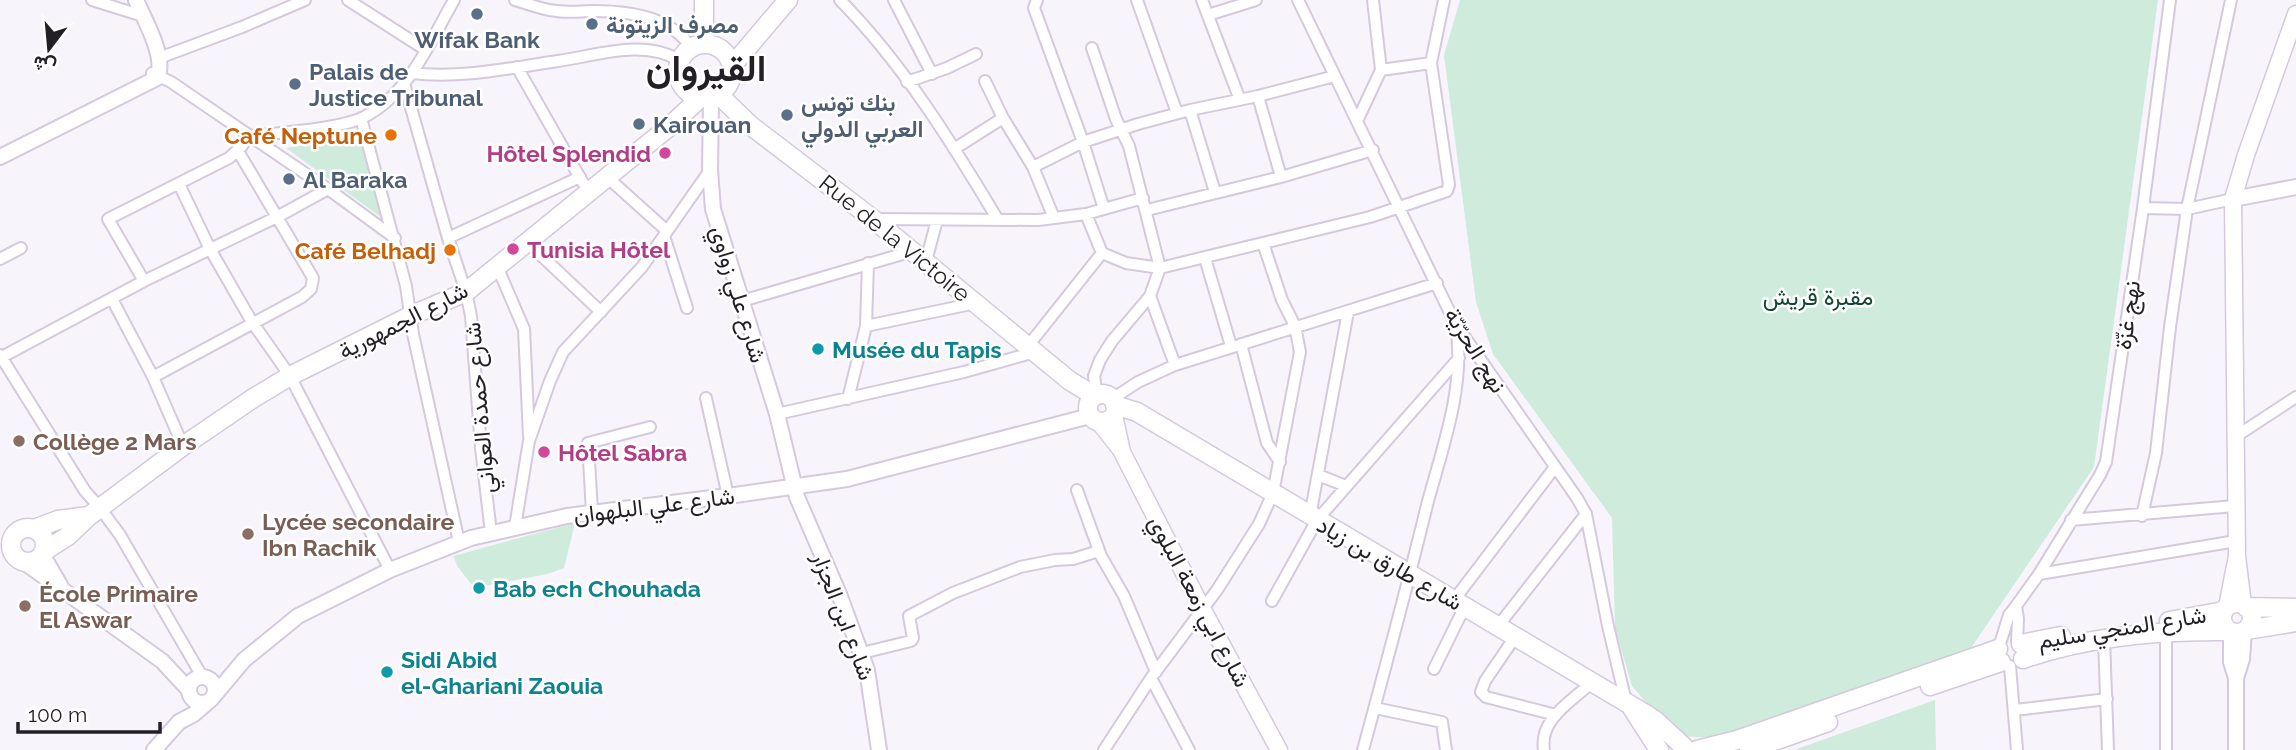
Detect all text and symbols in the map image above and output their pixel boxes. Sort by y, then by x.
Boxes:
marker: Wifak Bank [469,6,485,22]
place label: مصرف الزيتونة [606,11,739,40]
north arrow [14,14,84,84]
marker: مصرف الزيتونة [584,16,600,32]
place label: Wifak Bank [414,26,540,53]
district label: القيروان [646,46,766,91]
text: ش [30,51,59,79]
place label: Palais de Justice Tribunal [309,58,484,111]
marker: Palais de Justice Tribunal [287,76,303,92]
place label: بنك تونس العربي الدولي [801,89,924,149]
marker: بنك تونس العربي الدولي [779,107,795,123]
place label: Kairouan [653,111,751,138]
marker: Kairouan [631,116,647,132]
place label: Café Neptune [224,122,377,149]
marker: Café Neptune [383,127,399,143]
place label: Hôtel Splendid [487,140,651,167]
marker: Hôtel Splendid [657,145,673,161]
place label: Al Baraka [303,166,407,193]
street label: Rue de la Victoire [814,169,976,307]
marker: Al Baraka [281,171,297,187]
street label: شارع علي زواوي [700,222,773,367]
place label: Tunisia Hôtel [527,236,671,263]
place label: Café Belhadj [295,237,436,264]
marker: Tunisia Hôtel [505,241,521,257]
marker: Café Belhadj [442,242,458,258]
street label: شارع الجمهورية [334,276,474,367]
street label: نهج غزّة [2109,279,2148,352]
park label: مقبرة قريش [1763,283,1873,312]
street label: نهج الحرّيّة [1437,302,1513,399]
street label: شارع حمدة العواني [458,321,506,495]
place label: Musée du Tapis [832,336,1002,363]
marker: Musée du Tapis [810,341,826,357]
place label: Collège 2 Mars [33,428,197,455]
marker: Collège 2 Mars [11,433,27,449]
place label: Hôtel Sabra [558,439,687,466]
marker: Hôtel Sabra [536,444,552,460]
street label: شارع علي البلهوان [572,482,737,534]
place label: Lycée secondaire Ibn Rachik [262,508,455,561]
street label: شارع طارق بن زياد [1311,510,1468,618]
street label: شارع ابي زمعة البلوي [1138,511,1257,694]
marker: Lycée secondaire Ibn Rachik [240,526,256,542]
street label: شارع ابن الجزار [804,547,881,685]
place label: Bab ech Chouhada [493,575,701,602]
place label: École Primaire El Aswar [39,580,198,633]
marker: Bab ech Chouhada [471,580,487,596]
marker: École Primaire El Aswar [17,598,33,614]
street label: شارع المنجي سليم [2036,600,2209,660]
place label: Sidi Abid el-Ghariani Zaouia [401,646,603,699]
marker: Sidi Abid el-Ghariani Zaouia [379,664,395,680]
scale bar [18,690,159,734]
text: 100 m [28,702,87,727]

